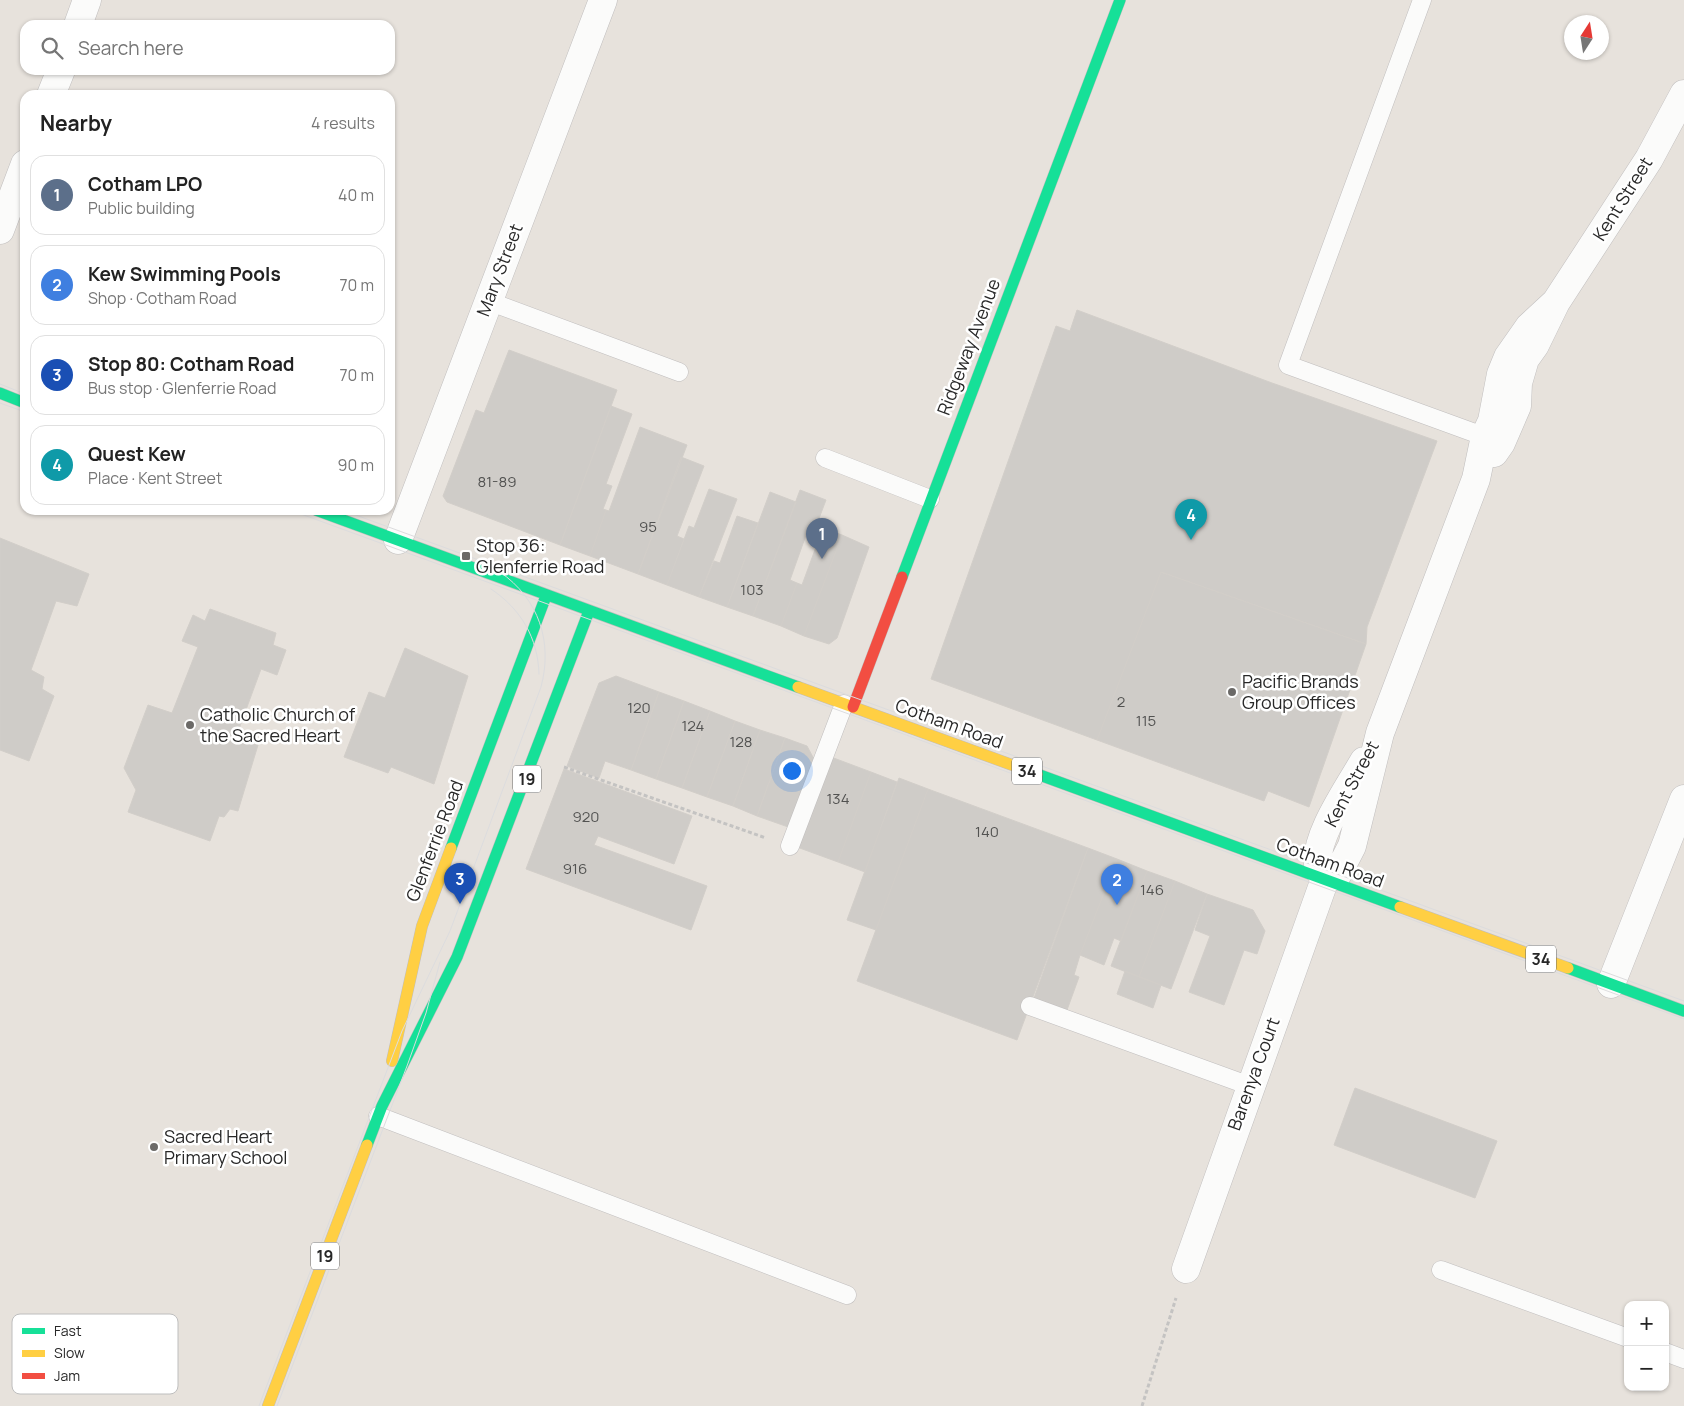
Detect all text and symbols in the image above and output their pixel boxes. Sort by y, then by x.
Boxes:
north arrow [1564,15,1609,60]
search box [20,20,395,75]
icon: search [38,34,66,62]
text: Search here [78,35,184,61]
text: Nearby [40,109,112,137]
text: 4 results [311,112,375,134]
street label: Kent Street [1587,152,1657,245]
text: Cotham LPO [88,171,202,197]
text: 1 [53,184,61,206]
text: 40 m [338,184,374,206]
text: Public building [88,197,195,219]
street label: Mary Street [470,220,528,319]
text: Kew Swimming Pools [88,261,281,287]
text: 2 [52,274,62,296]
text: 70 m [339,274,374,296]
street label: Ridgeway Avenue [931,275,1005,418]
text: Shop · Cotham Road [88,287,237,309]
text: Stop 80: Cotham Road [88,351,295,377]
text: 3 [52,364,62,386]
text: 70 m [339,364,374,386]
text: Bus stop · Glenferrie Road [88,377,276,399]
text: Quest Kew [88,441,186,467]
text: 4 [52,454,62,476]
text: 90 m [338,454,374,476]
text: Place · Kent Street [88,467,222,489]
house number: 81-89 [478,471,516,492]
pin: 4 [1175,499,1207,540]
house number: 95 [639,516,657,537]
pin: 1 [806,518,838,559]
place label: Stop 36: Glenferrie Road [476,533,604,578]
marker: Stop 36: Glenferrie Road [460,550,472,562]
house number: 103 [740,579,764,600]
place label: Pacific Brands Group Offices [1242,669,1359,714]
marker: Pacific Brands Group Offices [1226,686,1238,698]
house number: 2 [1117,691,1125,712]
street label: Cotham Road [892,692,1007,754]
house number: 120 [627,697,651,718]
place label: Catholic Church of the Sacred Heart [200,702,356,747]
house number: 115 [1136,710,1156,731]
house number: 124 [682,715,705,736]
marker: Catholic Church of the Sacred Heart [184,719,196,731]
house number: 128 [729,731,753,752]
street label: Kent Street [1318,736,1384,831]
your location [779,758,805,784]
road number: 34 [1012,758,1042,784]
road number: 19 [513,766,541,792]
street label: Glenferrie Road [400,776,468,905]
house number: 134 [827,788,850,809]
house number: 920 [572,806,600,827]
house number: 140 [975,821,999,842]
street label: Cotham Road [1273,831,1388,893]
house number: 916 [563,858,587,879]
pin: 3 [444,863,476,904]
pin: 2 [1101,864,1133,905]
house number: 146 [1140,879,1164,900]
road number: 34 [1526,946,1556,972]
street label: Barenya Court [1222,1014,1285,1133]
place label: Sacred Heart Primary School [164,1124,288,1169]
marker: Sacred Heart Primary School [148,1141,160,1153]
road number: 19 [311,1242,339,1270]
map controls [1624,1301,1669,1391]
button: + [1624,1301,1669,1346]
legend [12,1314,178,1394]
text: Fast [54,1321,82,1340]
text: Slow [54,1343,85,1362]
button: − [1624,1346,1669,1391]
text: Jam [54,1366,80,1385]

